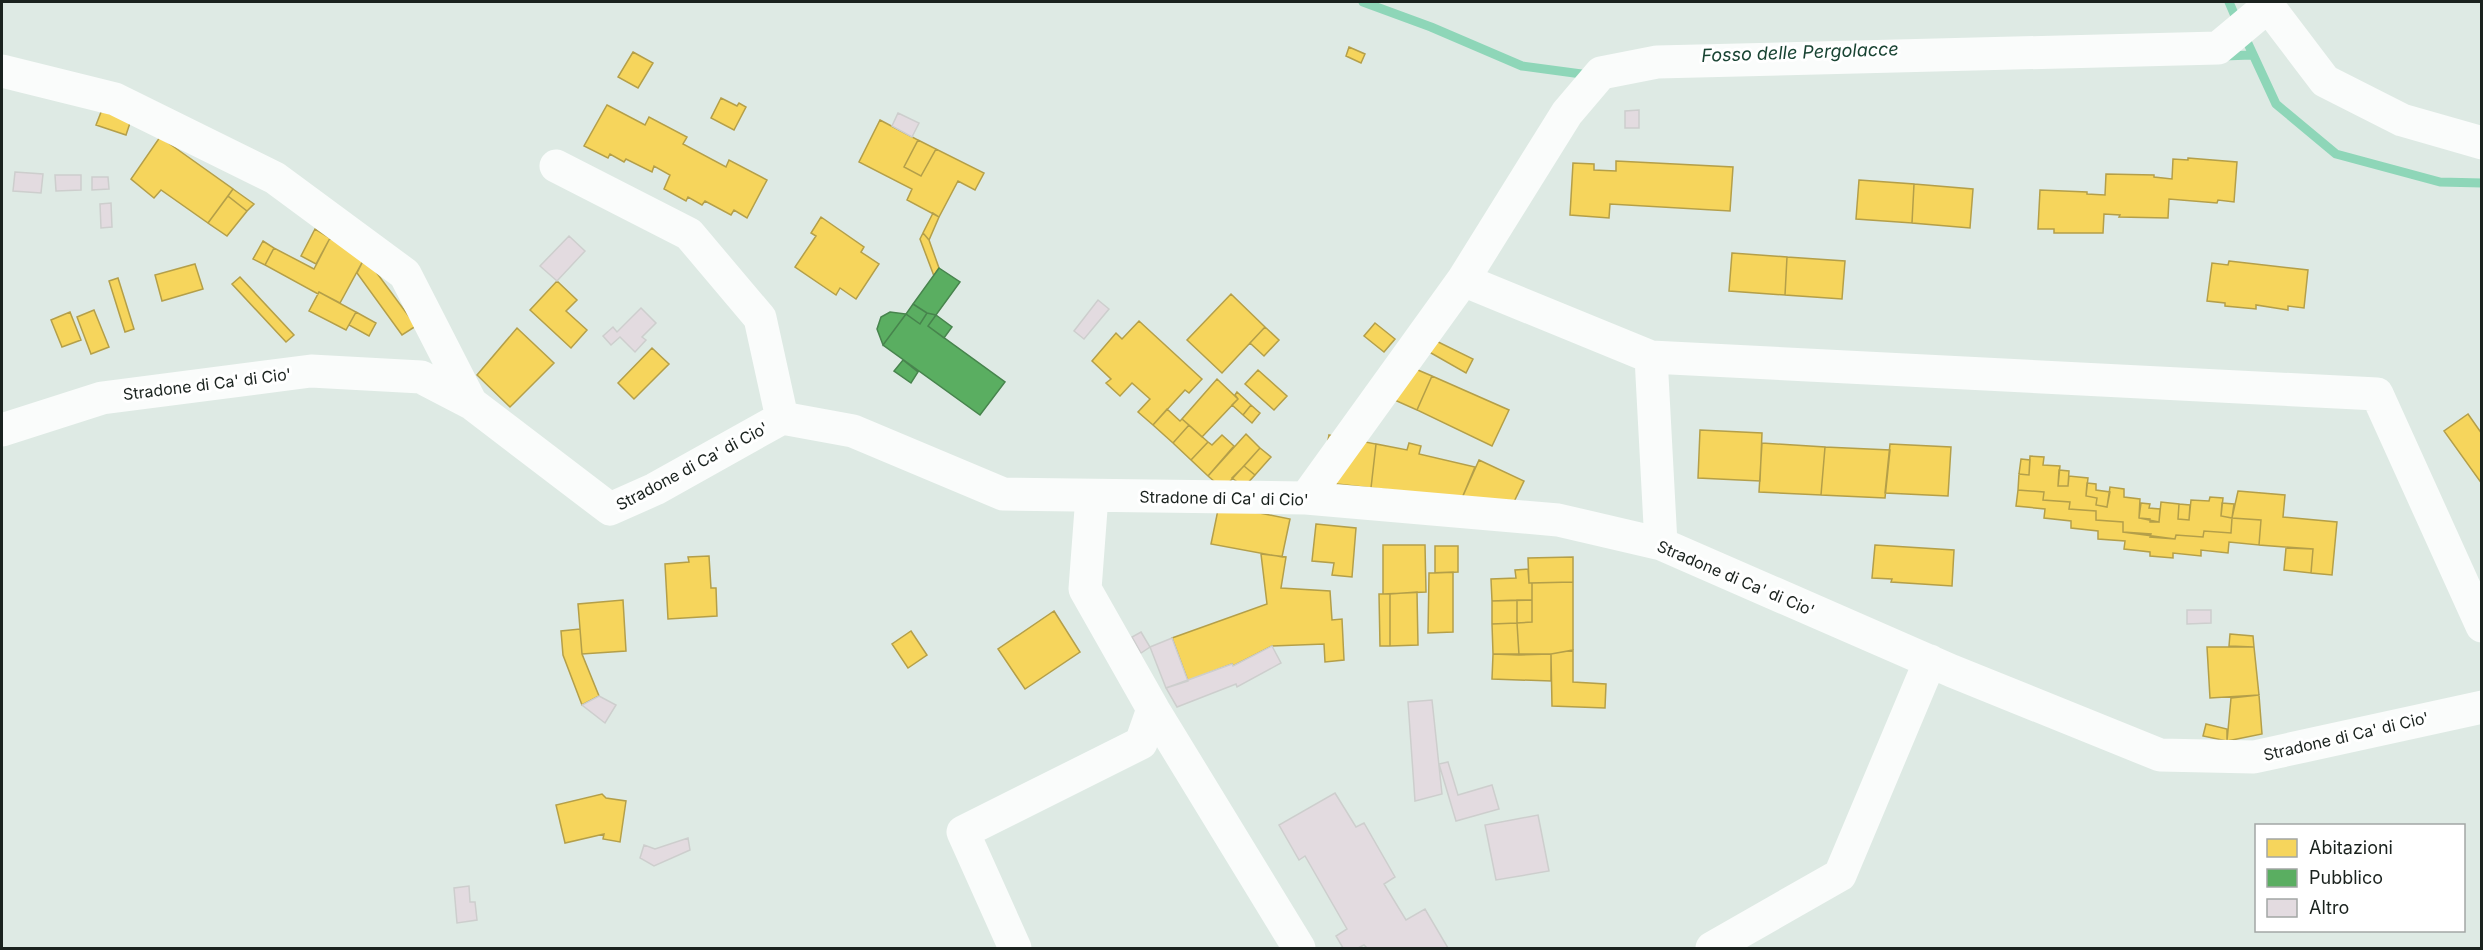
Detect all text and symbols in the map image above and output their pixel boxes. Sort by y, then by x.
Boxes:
water label: Fosso delle Pergolacce [1701,38,1899,66]
street label: Stradone di Ca' di Cio' [122,364,292,404]
street label: Stradone di Ca' di Cio' [613,417,771,515]
street label: Stradone di Ca' di Cio' [1139,487,1309,509]
street label: Stradone di Ca' di Cio' [1654,536,1818,620]
street label: Stradone di Ca' di Cio' [2261,707,2431,765]
legend [2255,824,2465,932]
text: Abitazioni [2309,837,2393,858]
text: Pubblico [2309,867,2383,888]
text: Altro [2309,897,2349,918]

